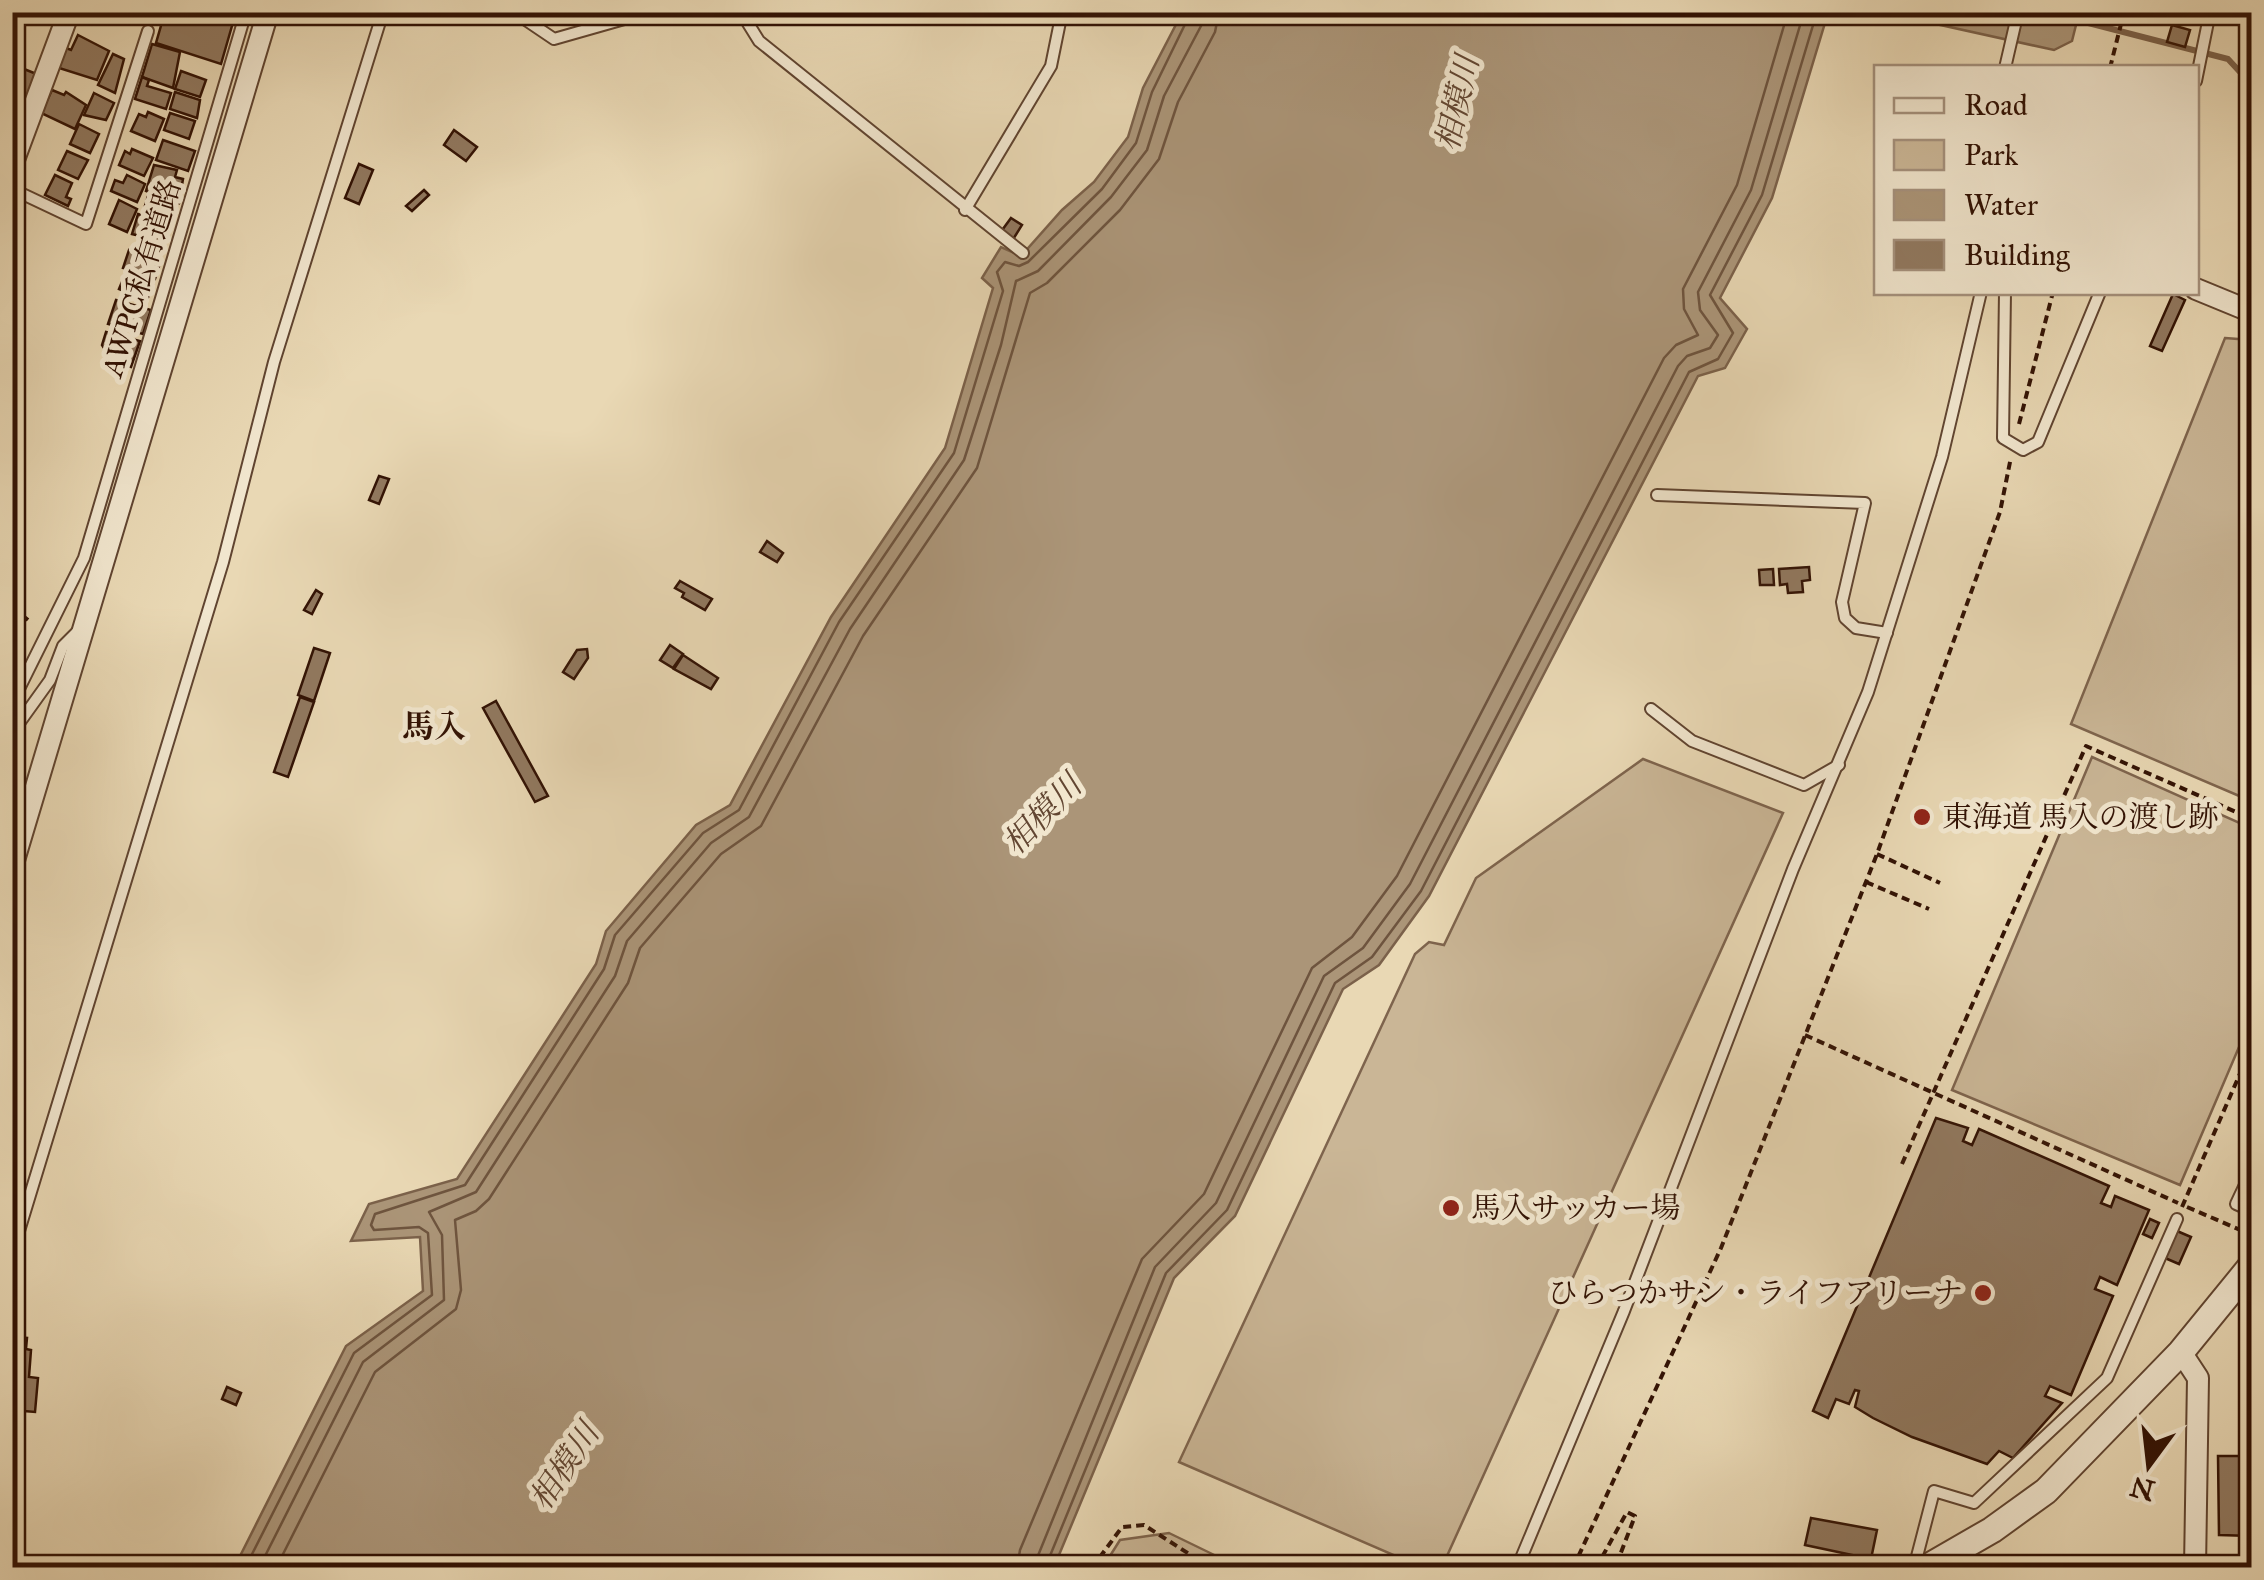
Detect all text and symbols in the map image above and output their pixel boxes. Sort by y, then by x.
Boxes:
water label: 相模川 [1428,49,1488,154]
legend [1874,65,2199,295]
text: Road [1964,87,2028,123]
text: Park [1964,137,2018,173]
street label: AWPC私有道路 [93,175,188,383]
text: Water [1964,187,2039,223]
text: Building [1964,237,2071,273]
district label: 馬入 [402,707,466,746]
water label: 相模川 [995,764,1092,862]
place label: 東海道 馬入の渡し跡 [1942,799,2218,835]
marker: 東海道 馬入の渡し跡 [1911,806,1933,828]
place label: 馬入サッカー場 [1471,1190,1680,1226]
marker: 馬入サッカー場 [1440,1197,1462,1219]
place label: ひらつかサン・ライフアリーナ [1548,1275,1963,1311]
marker: ひらつかサン・ライフアリーナ [1972,1282,1994,1304]
water label: 相模川 [521,1413,609,1517]
north arrow [2099,1415,2199,1515]
text: N [2126,1469,2159,1509]

